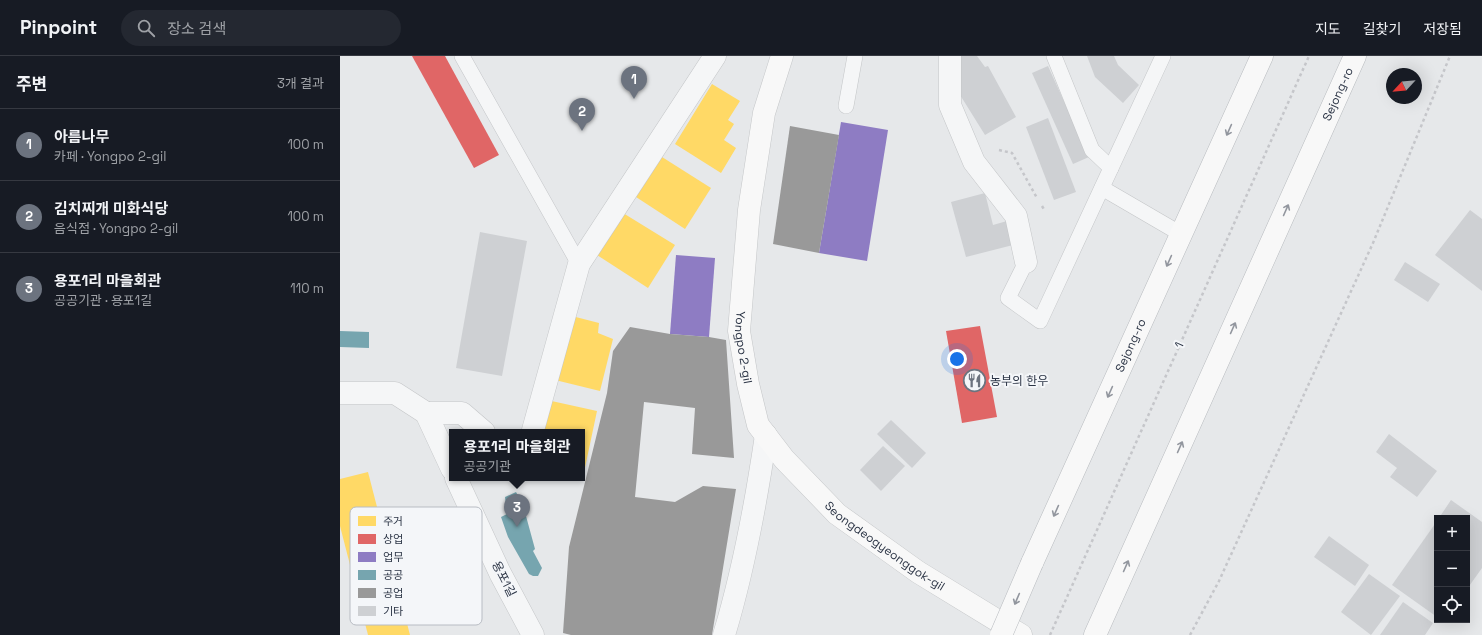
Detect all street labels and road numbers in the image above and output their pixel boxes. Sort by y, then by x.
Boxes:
street label: Sejong-ro [1319,65,1357,123]
street label: Yongpo 2-gil [731,310,756,385]
street label: Sejong-ro [1112,316,1150,375]
street label: 1 [1171,339,1187,351]
street label: Seongdeogyeonggok-gil [821,498,948,594]
street label: 용포1길 [488,558,520,600]

